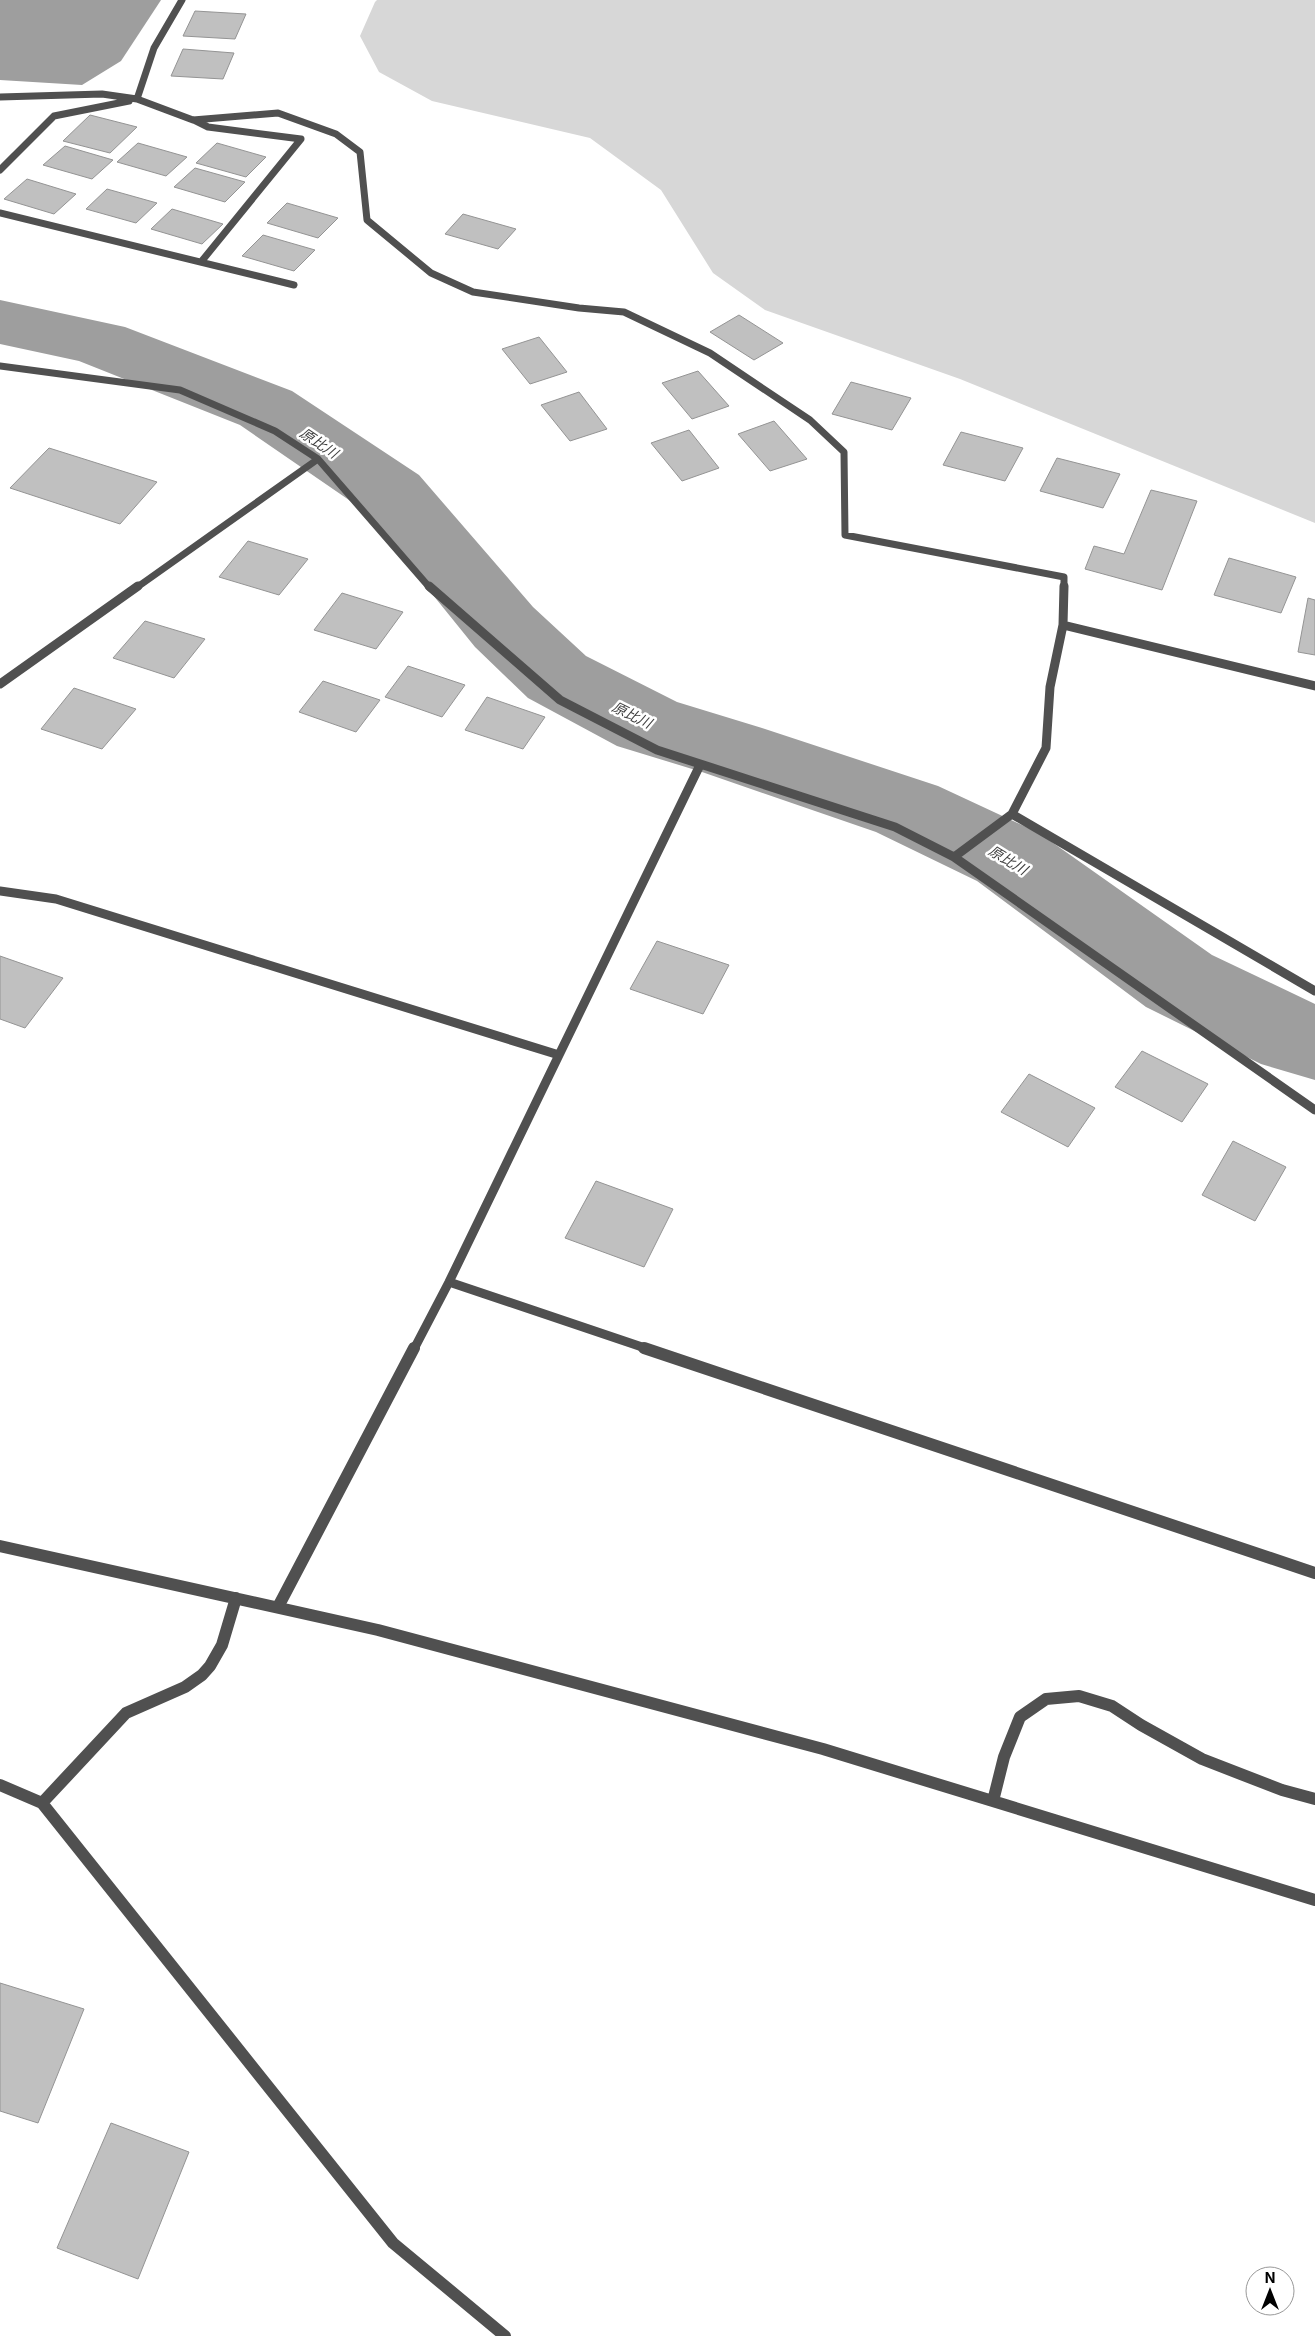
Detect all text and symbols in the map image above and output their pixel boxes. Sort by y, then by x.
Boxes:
water label: 原比川 [297,424,343,462]
water label: 原比川 [610,698,657,732]
water label: 原比川 [986,841,1032,879]
north arrow [1245,2266,1295,2316]
text: N [1265,2269,1275,2286]

